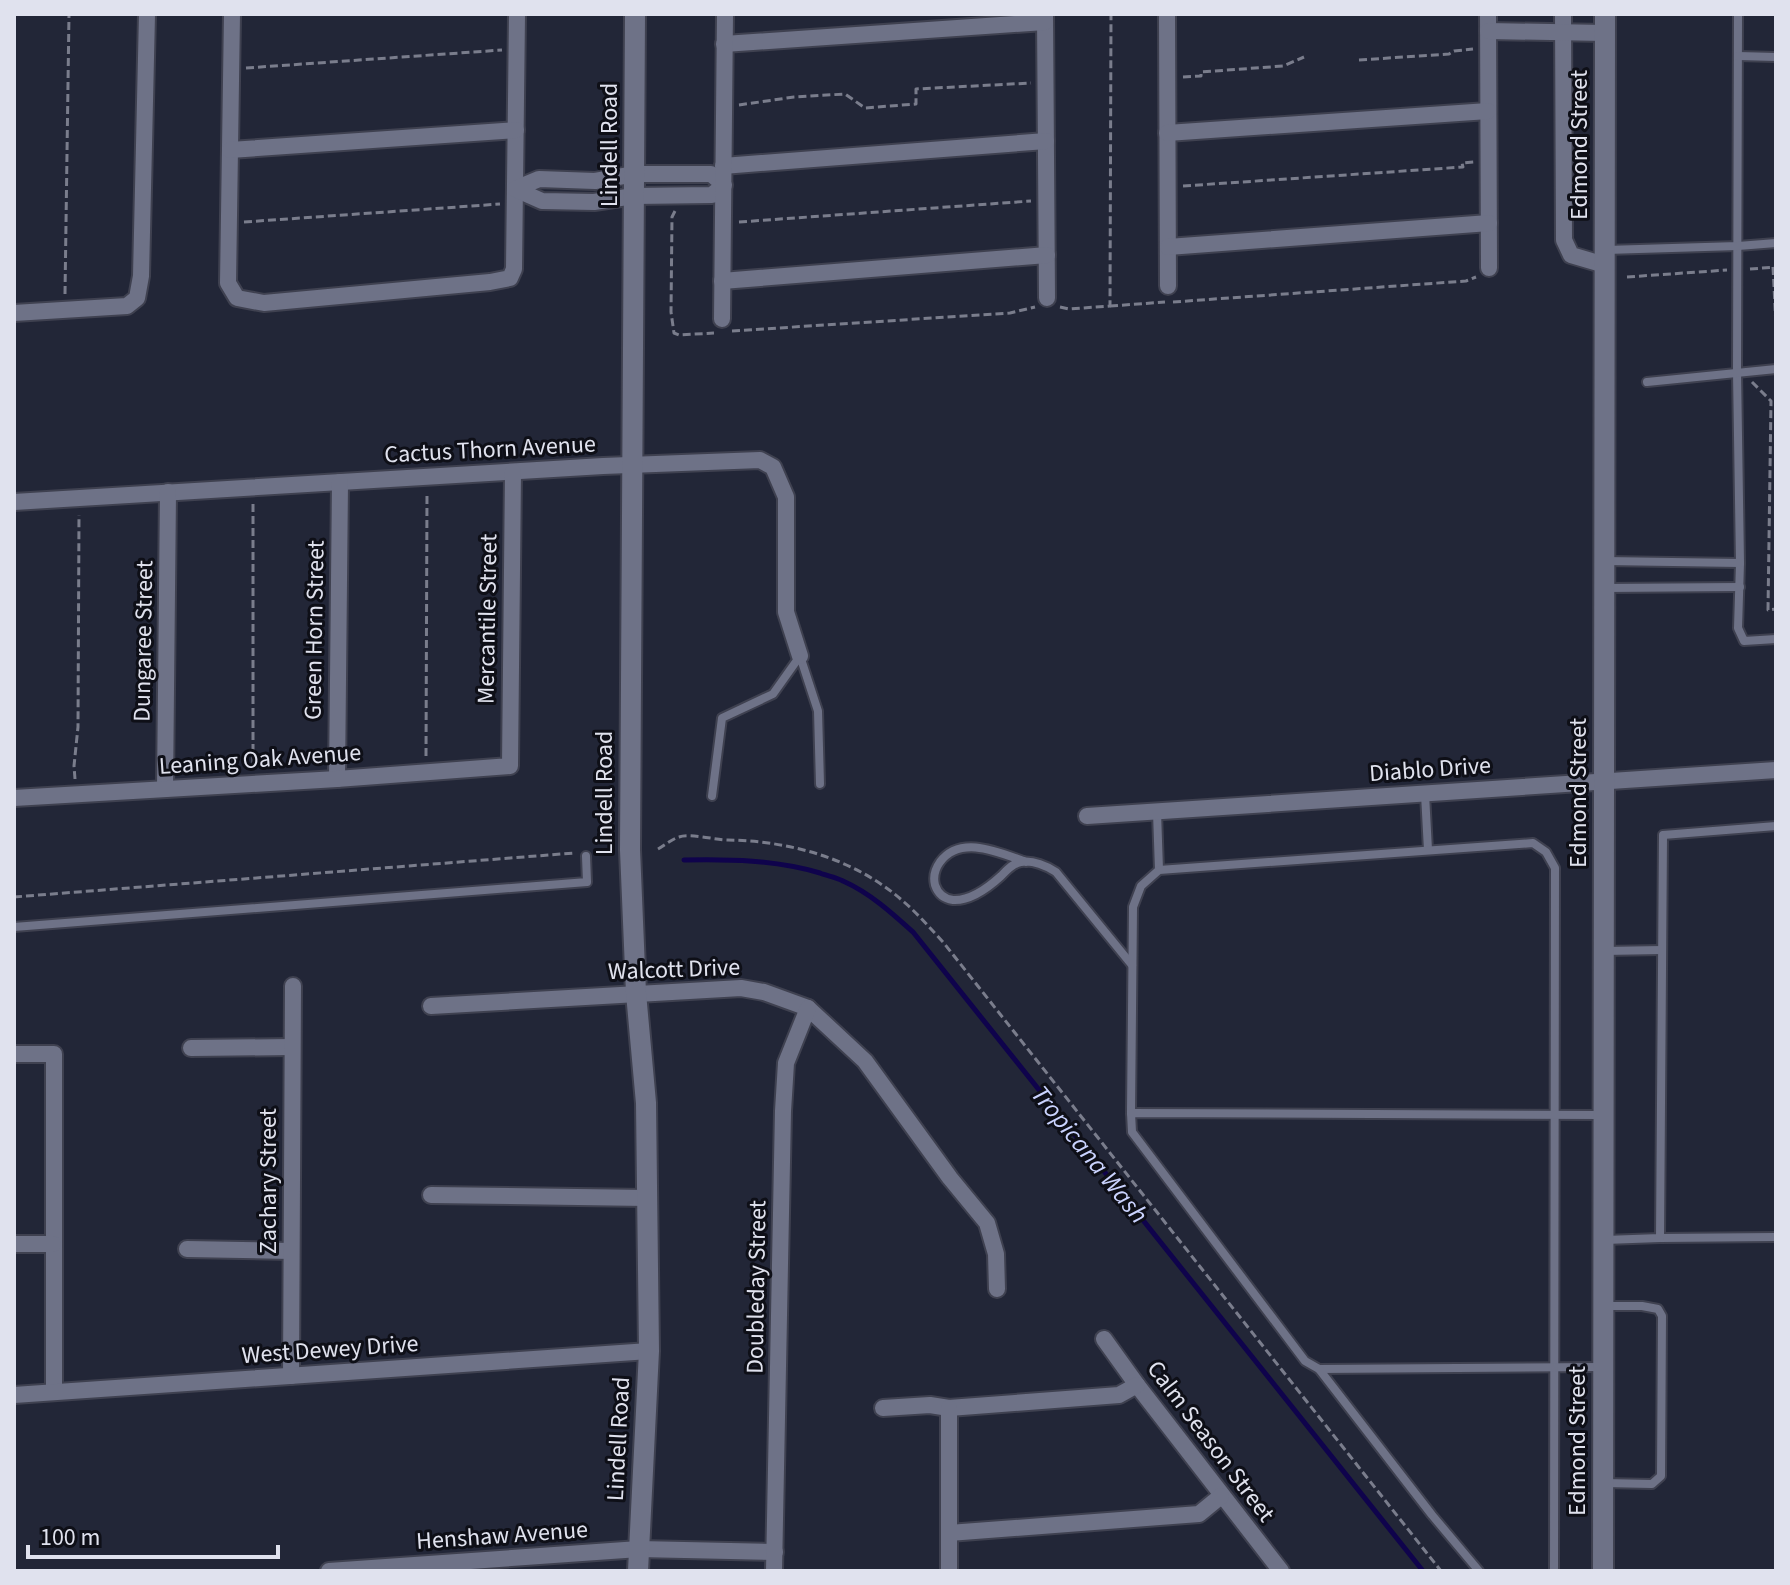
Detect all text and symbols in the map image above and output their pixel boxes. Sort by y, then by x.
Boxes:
street label: Edmond Street [1562,70,1597,220]
street label: Lindell Road [592,83,627,207]
street label: Cactus Thorn Avenue [383,426,597,473]
street label: Mercantile Street [469,534,506,704]
street label: Green Horn Street [295,540,334,720]
street label: Dungaree Street [125,560,162,722]
street label: Edmond Street [1561,718,1596,868]
street label: Lindell Road [587,731,622,855]
street label: Leaning Oak Avenue [158,735,362,784]
street label: Diablo Drive [1368,748,1492,791]
street label: Walcott Drive [607,950,741,989]
water label: Tropicana Wash [1022,1077,1157,1231]
street label: Zachary Street [251,1108,286,1254]
street label: Doubleday Street [737,1200,776,1374]
street label: West Dewey Drive [240,1326,420,1373]
street label: Calm Season Street [1138,1353,1283,1529]
street label: Edmond Street [1560,1366,1595,1516]
street label: Lindell Road [598,1376,639,1502]
scale bar [28,1509,278,1559]
street label: Henshaw Avenue [415,1512,589,1559]
text: 100 m [40,1520,100,1555]

